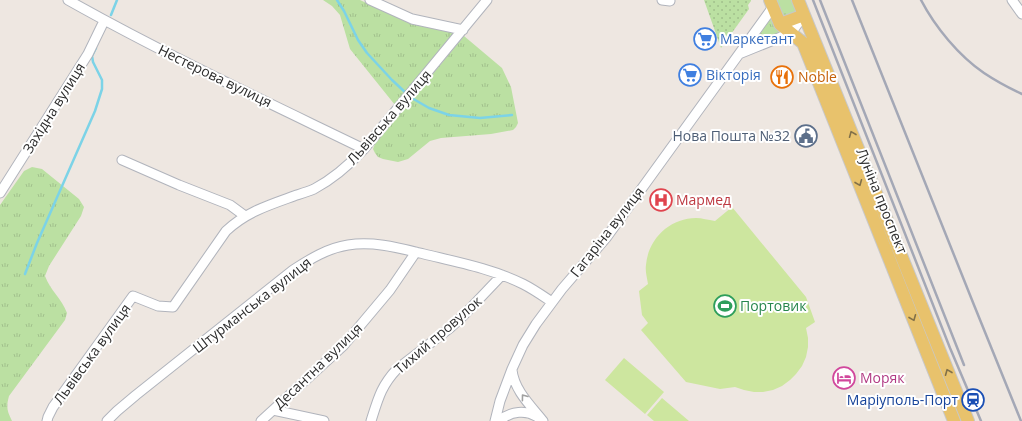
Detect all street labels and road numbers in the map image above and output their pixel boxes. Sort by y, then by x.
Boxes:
street label: Нестерова вулиця [155,40,275,111]
street label: Західна вулиця [18,59,89,157]
street label: Львівська вулиця [342,65,435,168]
street label: Луніна проспект [853,145,912,257]
street label: Гагаріна вулиця [565,183,648,281]
street label: Штурманська вулиця [188,252,315,357]
street label: Тихий провулок [390,291,486,378]
street label: Львівська вулиця [49,300,134,408]
street label: Десантна вулиця [269,318,366,413]

